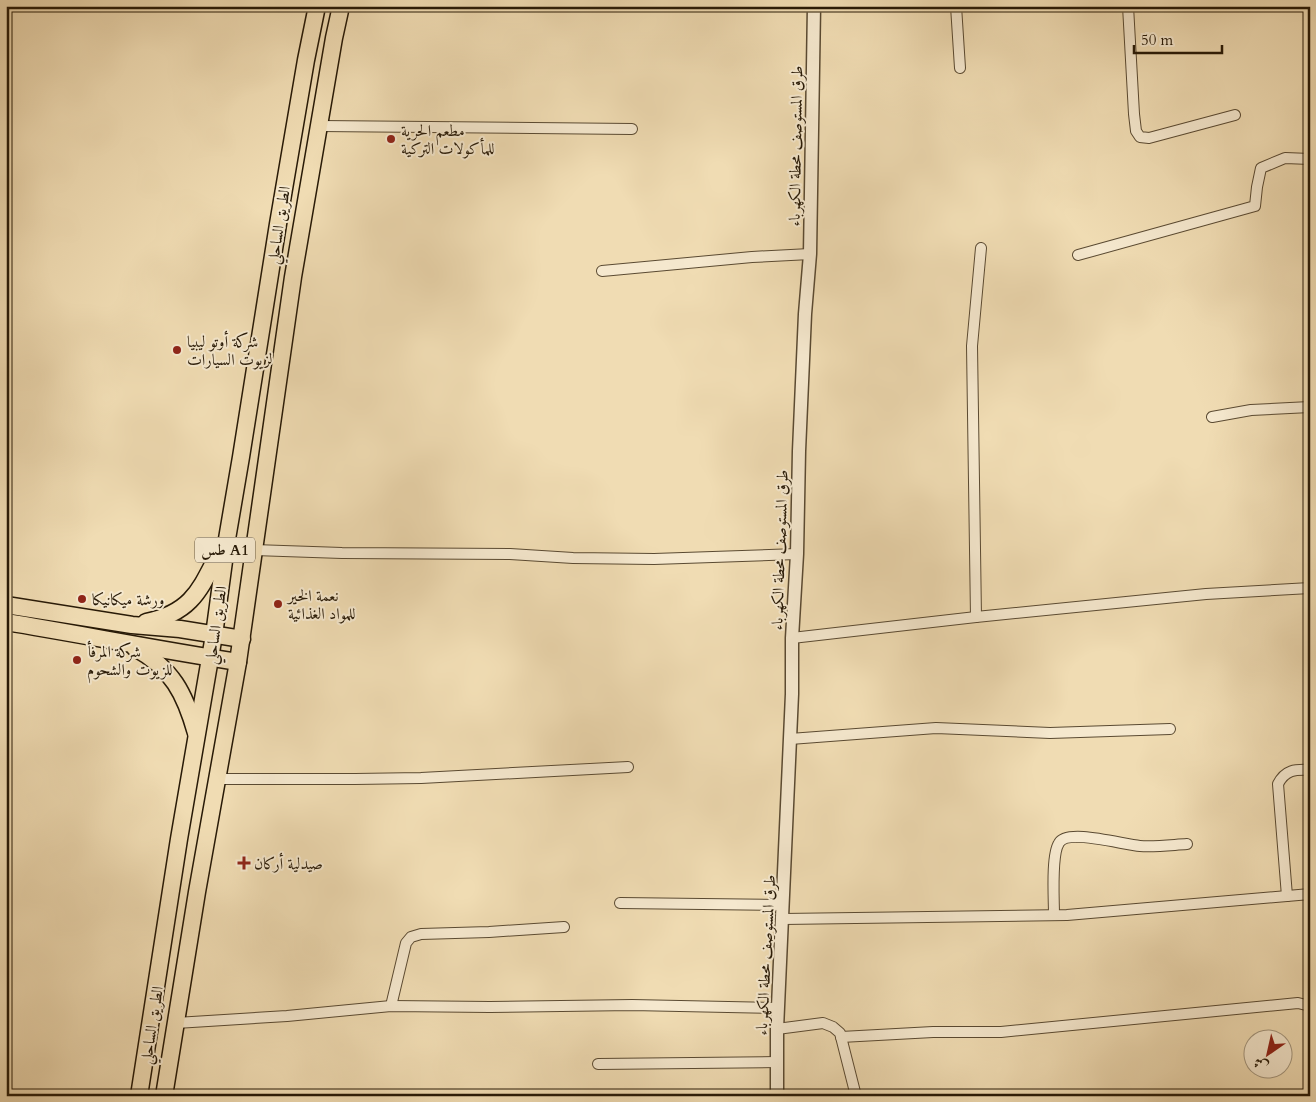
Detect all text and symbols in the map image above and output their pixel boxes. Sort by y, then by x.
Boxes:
scale bar [1134,22,1221,54]
text: 50 m [1141,30,1173,50]
street label: طرق المستوصف محطة الكهرباء [784,65,808,227]
place label: مطعم الحرية للمأكولات التركية [401,120,495,160]
marker: مطعم الحرية للمأكولات التركية [385,133,397,145]
street label: الطريق الساحلي [262,184,300,266]
place label: شركة أوتو ليبيا لزيوت السيارات [187,330,272,371]
marker: شركة أوتو ليبيا لزيوت السيارات [171,344,183,356]
street label: طرق المستوصف محطة الكهرباء [766,469,794,631]
road number: طس A1 [195,538,255,562]
street label: الطريق الساحلي [200,585,236,666]
place label: نعمة الخير للمواد الغذائية [286,585,355,625]
place label: ورشة ميكانيكا [92,589,164,611]
marker: ورشة ميكانيكا [76,593,88,605]
marker: نعمة الخير للمواد الغذائية [272,598,284,610]
place label: شركة المرفأ للزيوت والشحوم [87,640,172,684]
marker: شركة المرفأ للزيوت والشحوم [71,654,83,666]
place label: صيدلية أركان [254,852,323,875]
marker: صيدلية أركان [238,857,250,869]
street label: طرق المستوصف محطة الكهرباء [751,874,781,1036]
street label: الطريق الساحلي [135,984,173,1066]
north arrow [1244,1030,1294,1080]
text: ش [1250,1053,1272,1076]

